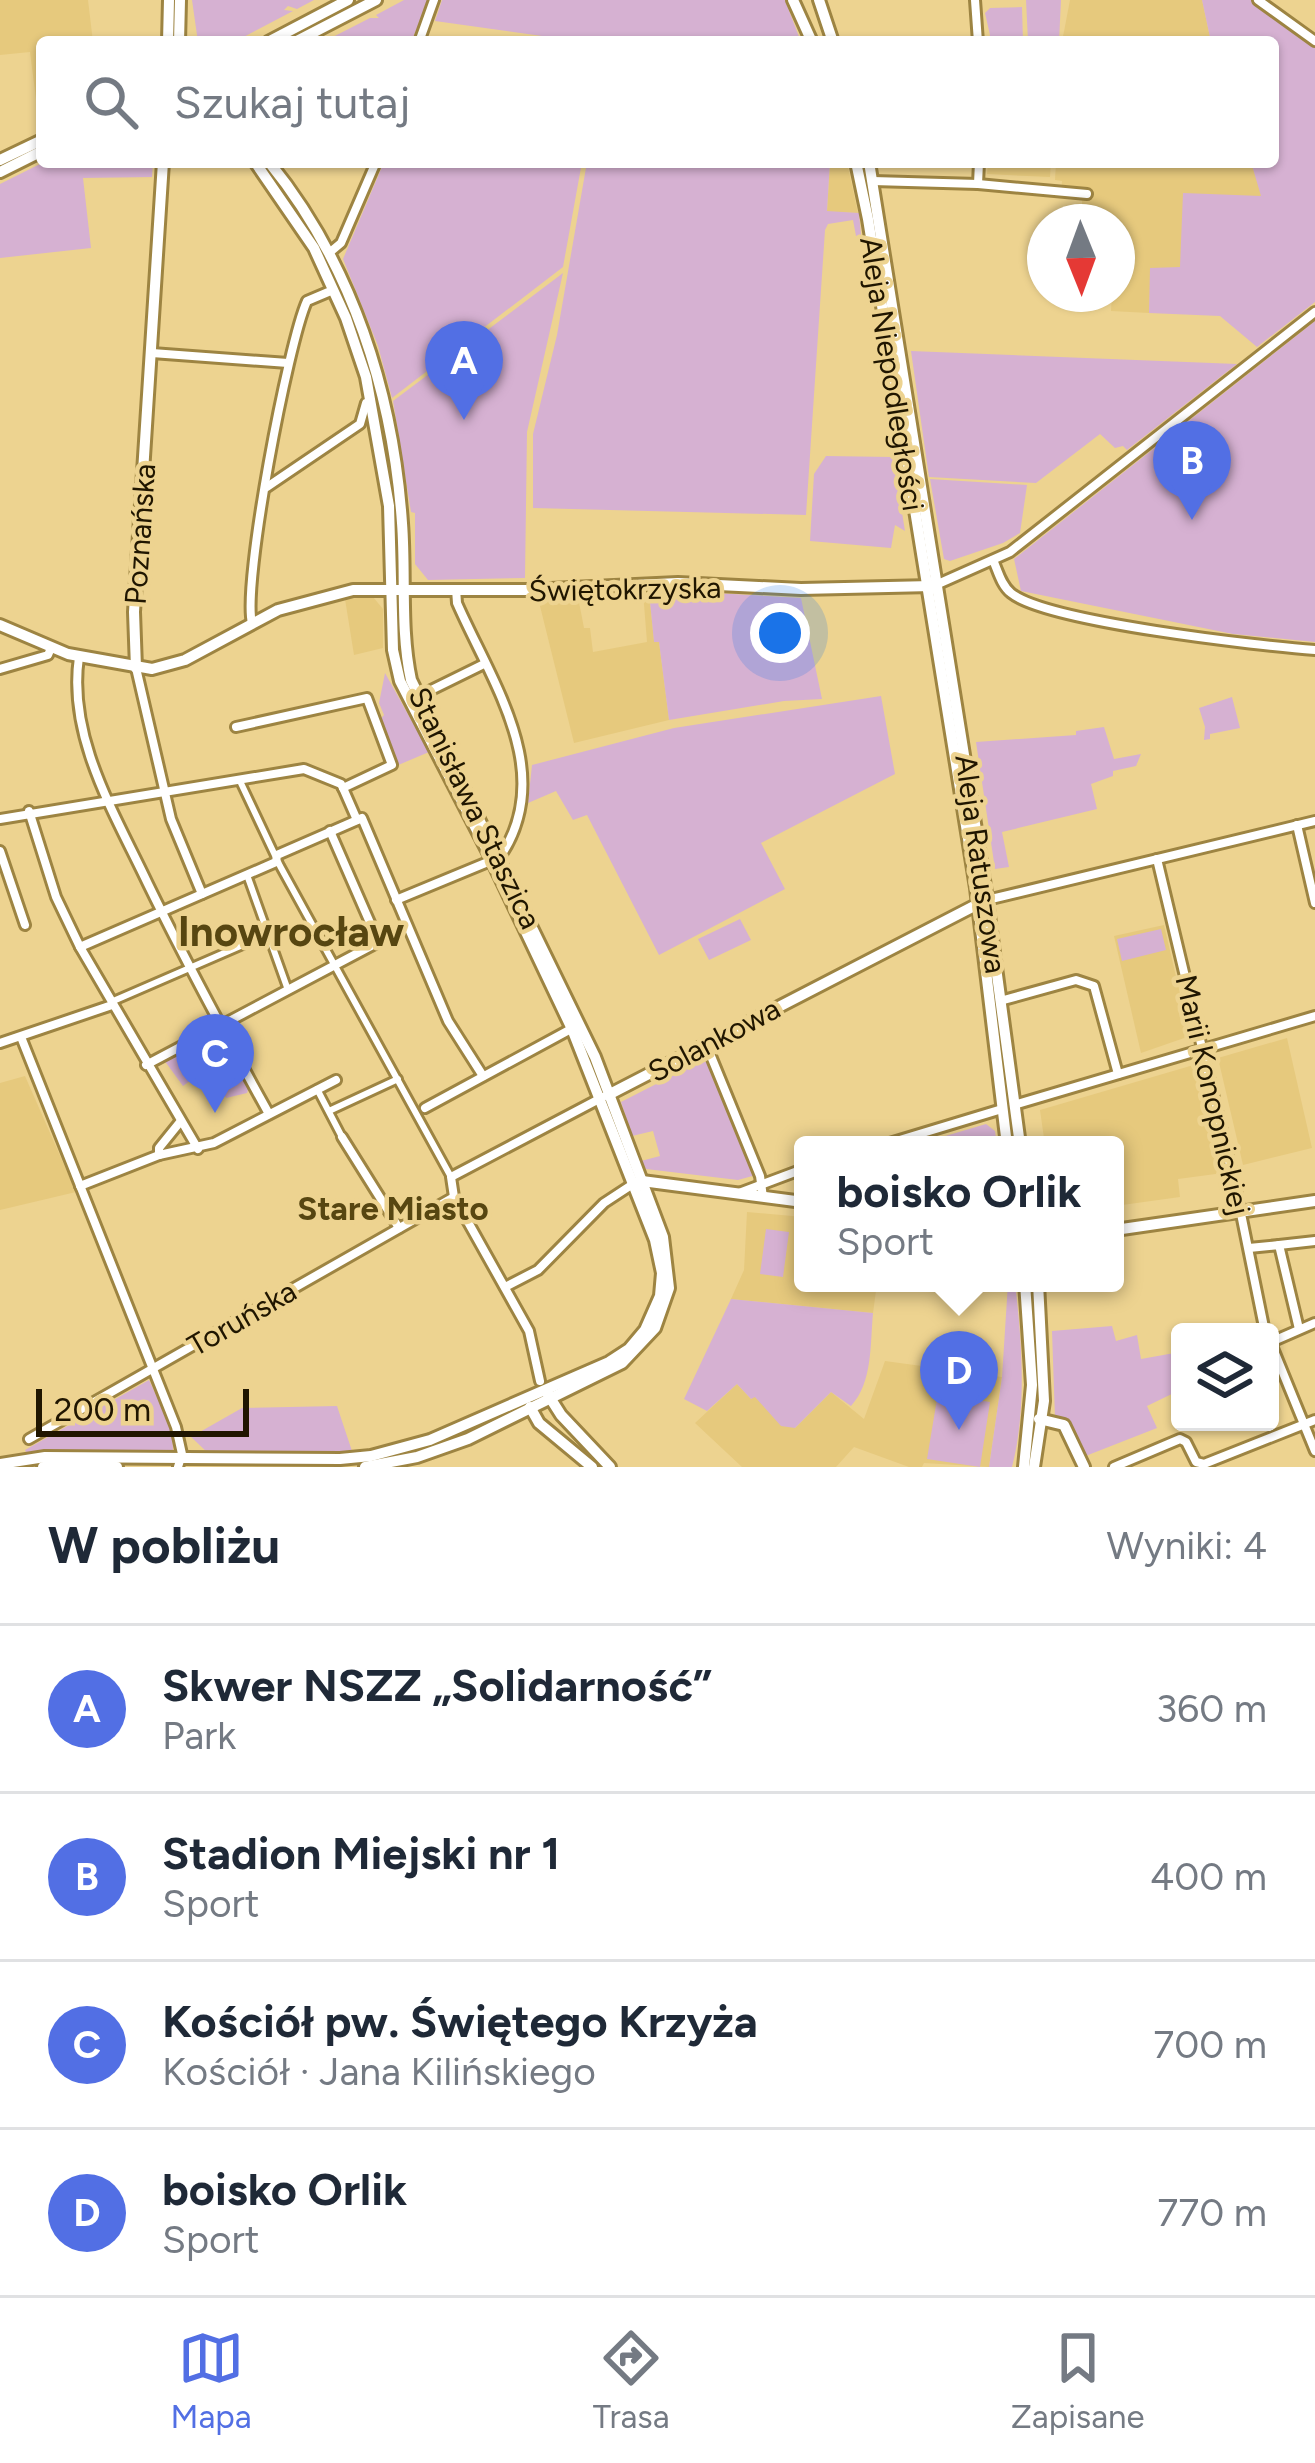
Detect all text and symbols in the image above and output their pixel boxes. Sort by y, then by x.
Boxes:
search box [36,36,1279,168]
icon: search [78,69,144,135]
text: Szukaj tutaj [174,75,410,129]
north arrow [1027,204,1135,312]
street label: Aleja Niepodległości [852,234,932,514]
pin: A [425,321,503,420]
pin: B [1153,421,1231,520]
street label: Poznańska [117,462,163,606]
street label: Świętokrzyska [528,569,722,609]
your location [750,603,810,663]
street label: Stanisława Staszica [400,681,550,935]
street label: Aleja Ratuszowa [947,752,1015,976]
district label: Inowrocław [178,906,404,957]
street label: Marii Konopnickiej [1167,971,1259,1219]
street label: Solankowa [642,990,786,1090]
pin: C [176,1014,254,1113]
popup [794,1136,1124,1292]
text: boisko Orlik [836,1164,1082,1218]
district label: Stare Miasto [297,1189,489,1228]
text: Sport [836,1218,934,1265]
street label: Toruńska [181,1272,303,1364]
map controls [1171,1323,1279,1431]
button: layers [1171,1323,1279,1431]
pin: D [920,1331,998,1430]
scale bar [36,1383,249,1436]
text: 200 m [54,1390,151,1429]
text: W pobliżu [48,1515,280,1576]
text: Wyniki: 4 [1107,1522,1267,1569]
text: Skwer NSZZ „Solidarność” [162,1658,712,1712]
text: A [73,1685,101,1732]
text: 360 m [1156,1685,1267,1732]
text: Park [162,1712,236,1759]
text: Stadion Miejski nr 1 [162,1826,560,1880]
text: B [75,1853,99,1900]
text: 400 m [1150,1853,1267,1900]
text: Sport [162,1880,260,1927]
text: Kościół pw. Świętego Krzyża [162,1994,758,2048]
text: C [73,2021,101,2068]
text: 700 m [1153,2021,1267,2068]
text: Kościół · Jana Kilińskiego [162,2048,596,2095]
text: boisko Orlik [162,2162,407,2216]
text: D [73,2189,101,2236]
text: 770 m [1157,2189,1267,2236]
text: Sport [162,2216,260,2263]
tab: Mapa [171,2325,252,2436]
tab: Trasa [593,2325,670,2436]
tab: Zapisane [1011,2325,1144,2436]

